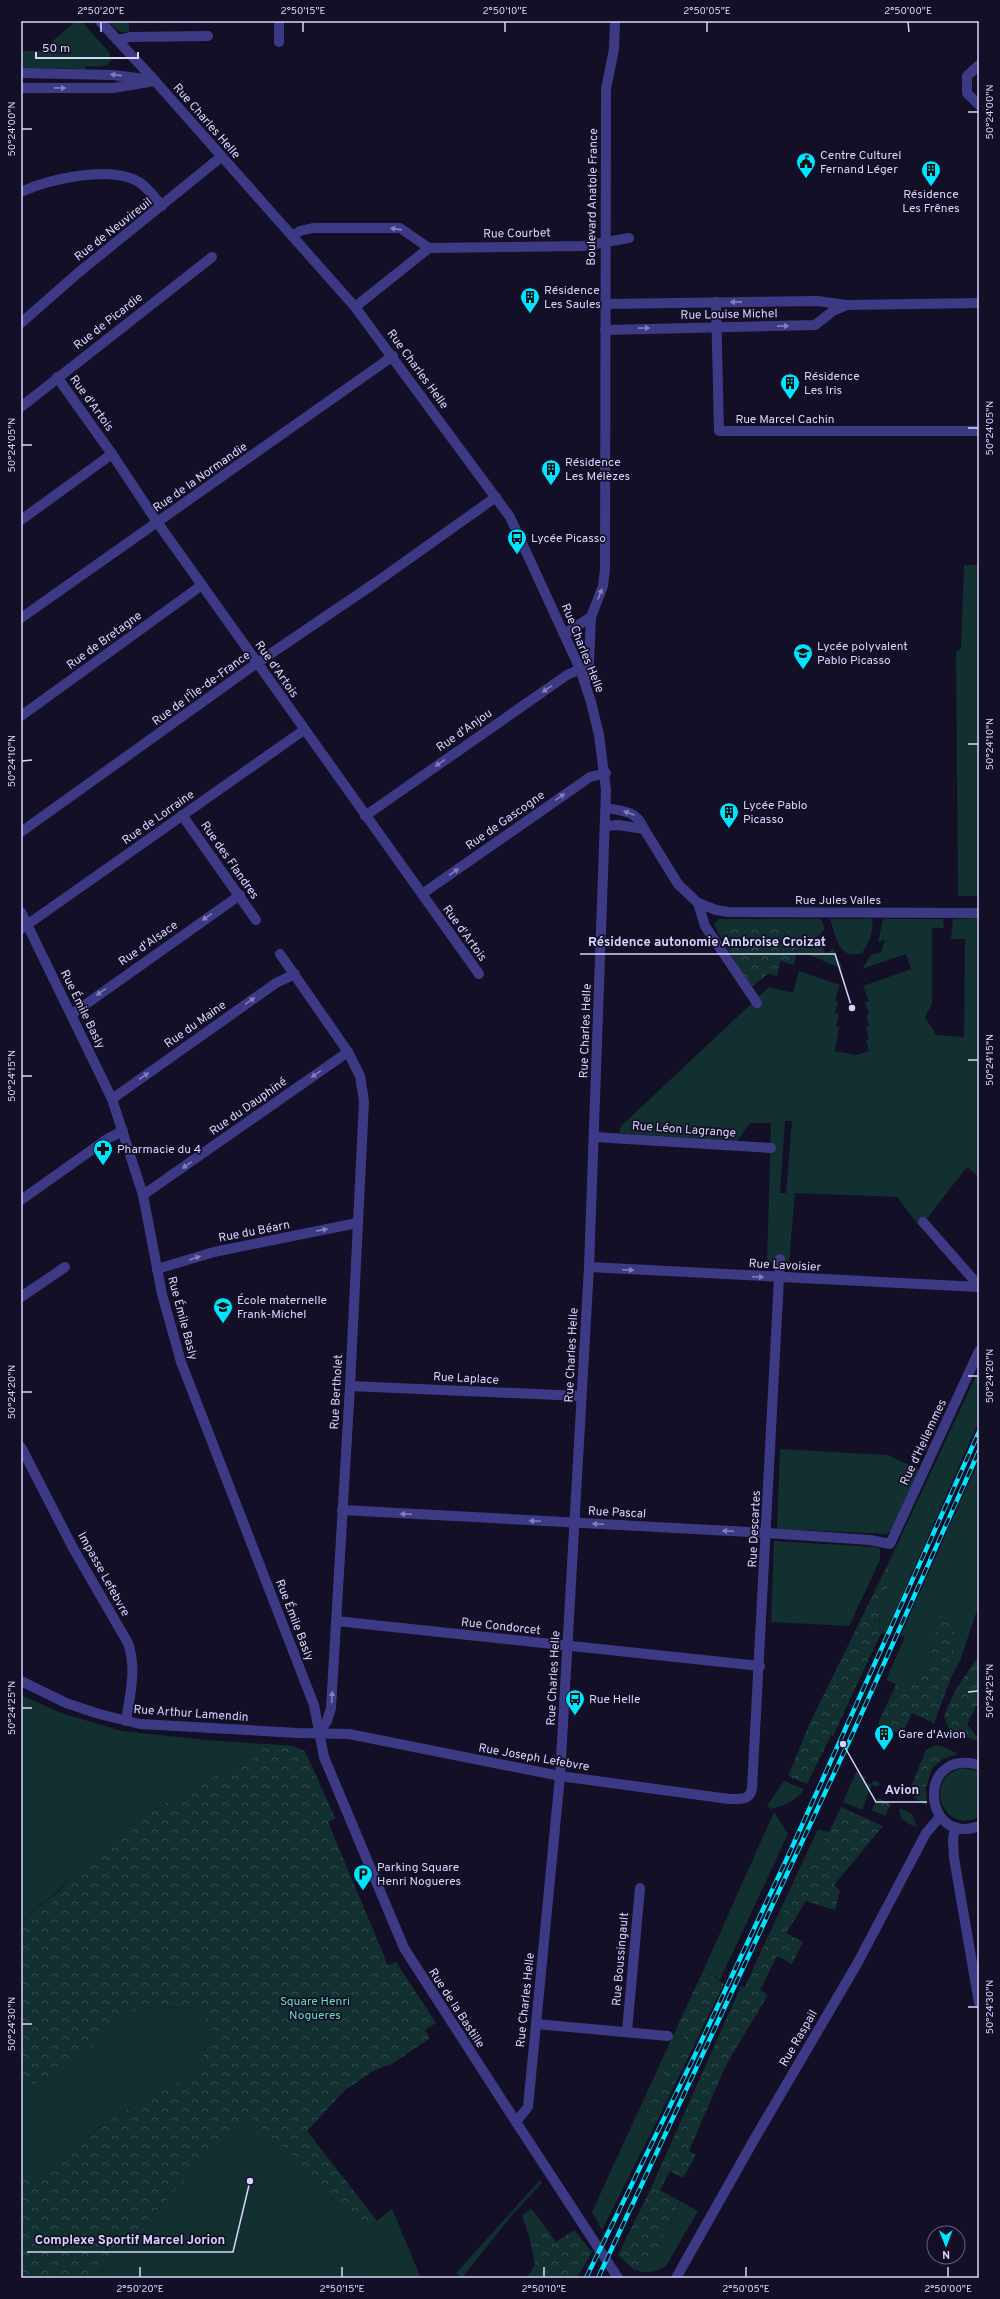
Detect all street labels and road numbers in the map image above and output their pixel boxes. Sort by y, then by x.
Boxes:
street label: Rue Charles Helle [169,81,243,163]
street label: Boulevard Anatole France [584,128,602,266]
street label: Rue de Neuvireuil [71,194,156,265]
street label: Rue Courbet [483,225,551,243]
street label: Rue de Picardie [71,290,146,354]
street label: Rue Louise Michel [680,306,778,324]
street label: Rue Charles Helle [383,326,452,413]
street label: Rue d'Artois [65,372,117,435]
street label: Rue Marcel Cachin [735,412,835,428]
street label: Rue de la Normandie [150,439,251,516]
street label: Rue Charles Helle [557,601,607,695]
street label: Rue de Bretagne [64,608,146,674]
street label: Rue d'Artois [251,638,302,701]
street label: Rue de l'Île-de-France [149,648,254,730]
street label: Rue d'Anjou [433,706,496,756]
street label: Rue de Lorraine [119,787,198,849]
street label: Rue de Gascogne [463,788,548,854]
street label: Rue des Flandres [196,818,262,903]
street label: Rue Jules Valles [795,893,881,909]
street label: Rue d'Artois [438,902,490,965]
street label: Rue d'Alsace [116,917,181,970]
street label: Rue Émile Basly [56,967,108,1052]
street label: Rue Charles Helle [576,983,596,1079]
street label: Rue du Maine [161,998,230,1052]
street label: Rue du Dauphiné [207,1074,291,1140]
street label: Rue Léon Lagrange [631,1118,736,1142]
street label: Rue du Béarn [217,1217,291,1247]
street label: Rue Lavoisier [748,1256,822,1276]
street label: Rue Émile Basly [163,1275,201,1362]
street label: Rue Charles Helle [562,1307,582,1403]
street label: Rue Bertholet [327,1354,347,1430]
street label: Rue Laplace [433,1369,499,1389]
street label: Rue d'Hellemmes [897,1397,951,1488]
street label: Rue Descartes [745,1490,765,1568]
street label: Rue Pascal [587,1503,646,1523]
street label: Impasse Lefebvre [73,1529,133,1620]
street label: Rue Émile Basly [271,1577,317,1663]
street label: Rue Condorcet [460,1615,541,1639]
street label: Rue Charles Helle [544,1630,564,1726]
street label: Rue Arthur Lamendin [133,1702,249,1726]
street label: Rue Joseph Lefebvre [477,1740,590,1776]
street label: Rue Boussingault [609,1912,633,2007]
street label: Rue Charles Helle [513,1952,539,2048]
street label: Rue de la Bastille [424,1966,488,2051]
street label: Rue Raspail [776,2007,822,2070]

